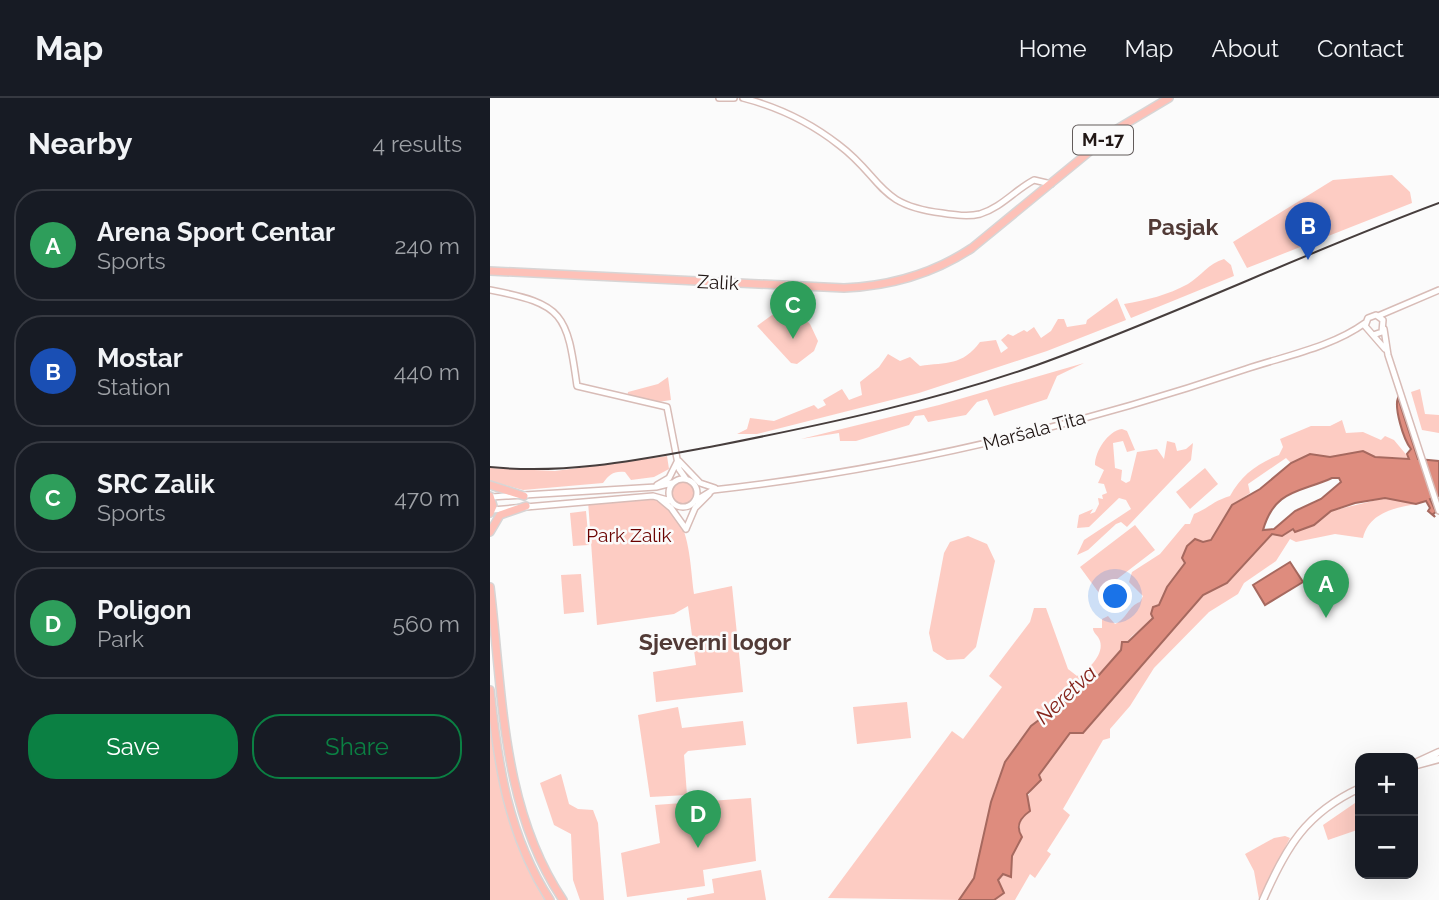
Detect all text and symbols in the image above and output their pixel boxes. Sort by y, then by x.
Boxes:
text: Map [35,29,103,68]
text: Home [1019,34,1087,63]
text: Map [1125,34,1173,63]
text: About [1211,34,1279,63]
text: Contact [1317,34,1404,63]
text: Nearby [28,126,132,161]
road number: M-17 [1073,126,1133,154]
text: 4 results [373,130,462,157]
pin: B [1285,202,1331,260]
district label: Pasjak [1148,213,1219,240]
text: Arena Sport Centar [97,217,335,247]
text: A [45,232,61,259]
text: 240 m [394,232,460,259]
text: Sports [97,247,166,274]
street label: Zalik [697,270,739,294]
pin: C [770,281,816,339]
text: Mostar [97,343,183,373]
text: B [45,358,61,385]
text: 440 m [394,358,460,385]
text: Station [97,373,171,400]
street label: Maršala Tita [980,406,1088,454]
text: SRC Zalik [97,469,215,499]
text: C [45,484,61,511]
text: 470 m [394,484,460,511]
text: Sports [97,499,166,526]
park label: Park Zalik [586,524,672,546]
pin: A [1303,560,1349,618]
your location [1098,579,1132,613]
text: Poligon [97,595,192,625]
text: D [45,610,61,637]
text: 560 m [393,610,460,637]
text: Park [97,625,144,652]
district label: Sjeverni logor [639,628,791,655]
water label: Neretva [1030,660,1101,729]
button: Save [28,714,238,779]
button: Share [252,714,462,779]
map controls [1355,753,1418,879]
button: + [1355,753,1418,816]
pin: D [675,790,721,848]
button: − [1355,816,1418,879]

